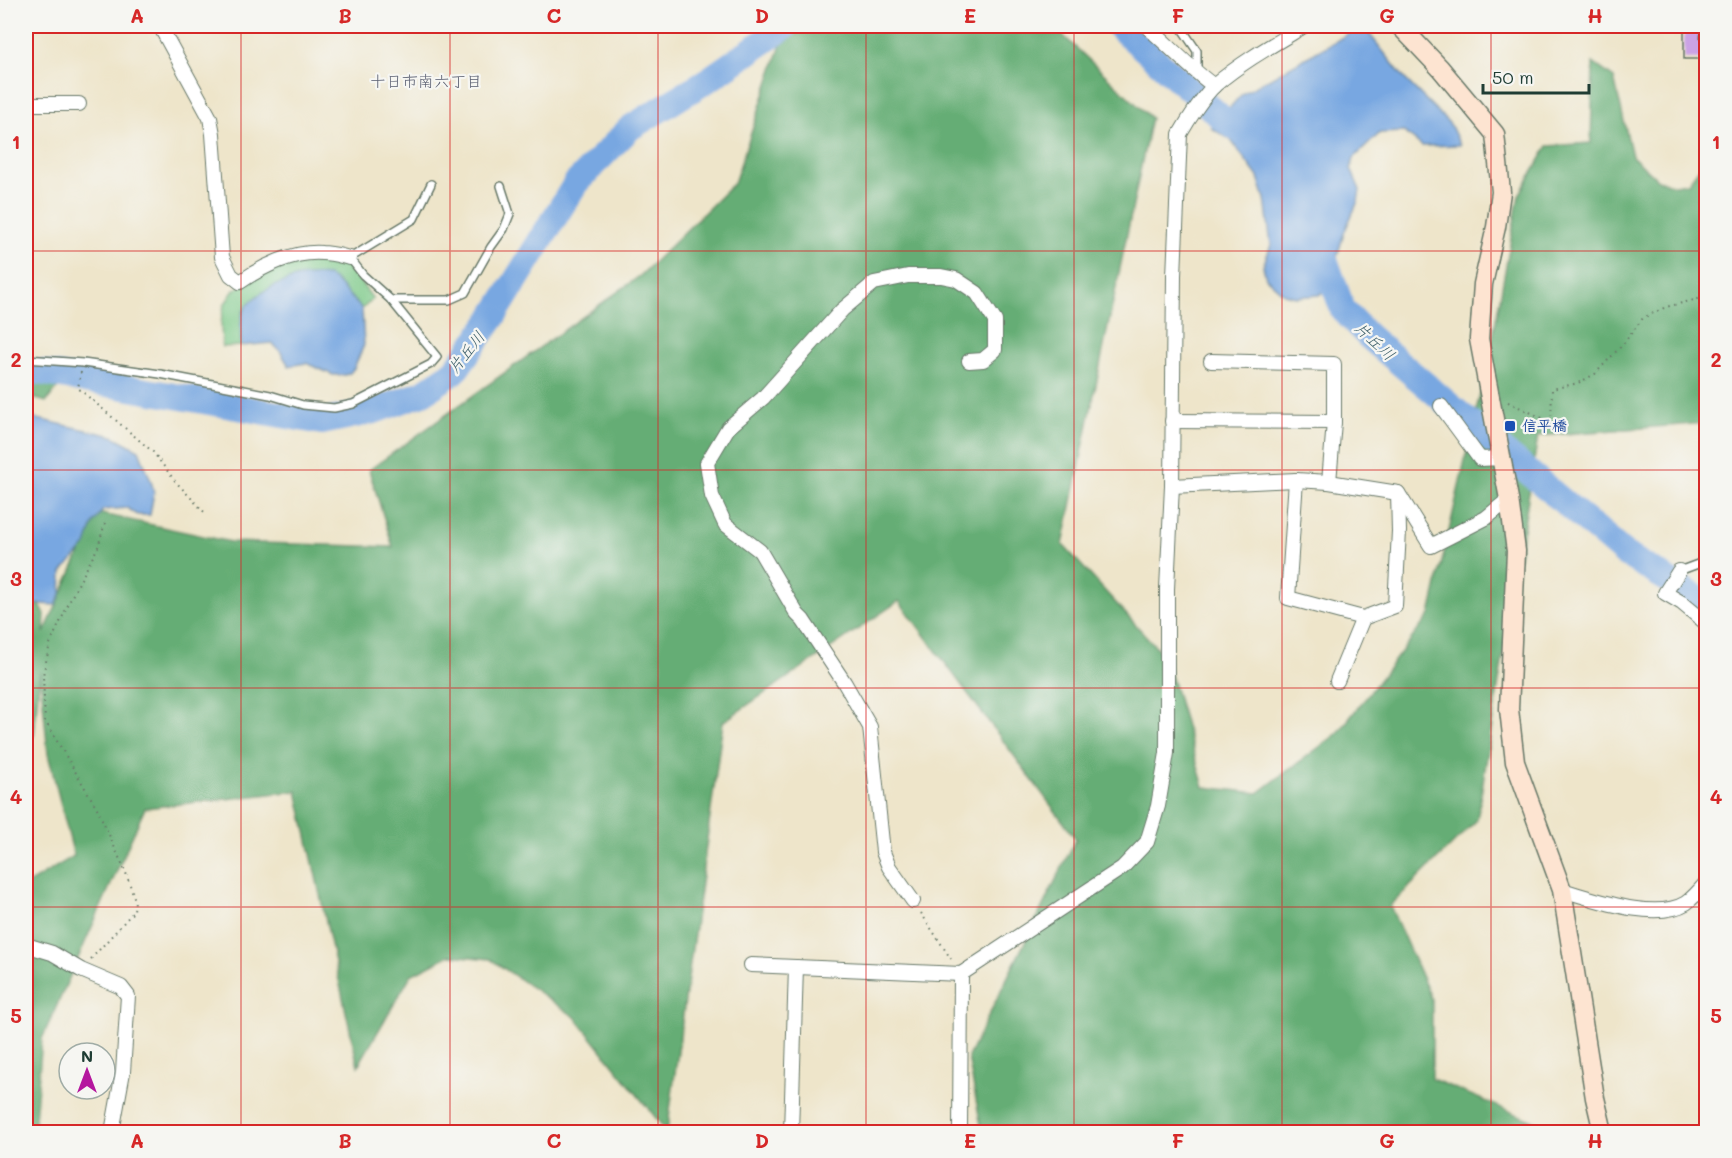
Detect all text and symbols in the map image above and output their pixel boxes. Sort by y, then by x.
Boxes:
text: A [130,2,144,28]
text: B [338,2,352,28]
text: C [547,2,562,28]
text: D [755,2,769,28]
text: E [964,2,976,28]
text: F [1172,2,1185,28]
text: G [1379,2,1395,28]
text: H [1587,2,1603,28]
scale bar [1483,57,1590,95]
text: 50 m [1492,65,1534,89]
district label: 十日市南六丁目 [370,70,482,91]
text: 1 [12,128,20,154]
text: 1 [1712,128,1720,154]
water label: 片丘川 [1351,317,1400,365]
water label: 片丘川 [442,326,489,377]
text: 2 [10,346,22,372]
text: 2 [1710,346,1722,372]
place label: 信平橋 [1522,415,1567,435]
marker: 信平橋 [1503,419,1517,433]
text: 3 [10,565,22,591]
text: 3 [1710,565,1722,591]
text: 4 [10,783,23,809]
text: 4 [1710,783,1723,809]
text: 5 [10,1002,22,1028]
text: 5 [1710,1002,1722,1028]
north arrow [57,1041,117,1101]
text: N [81,1045,93,1066]
text: A [130,1127,144,1153]
text: B [338,1127,352,1153]
text: C [547,1127,562,1153]
text: D [755,1127,769,1153]
text: E [964,1127,976,1153]
text: F [1172,1127,1185,1153]
text: G [1379,1127,1395,1153]
text: H [1587,1127,1603,1153]

